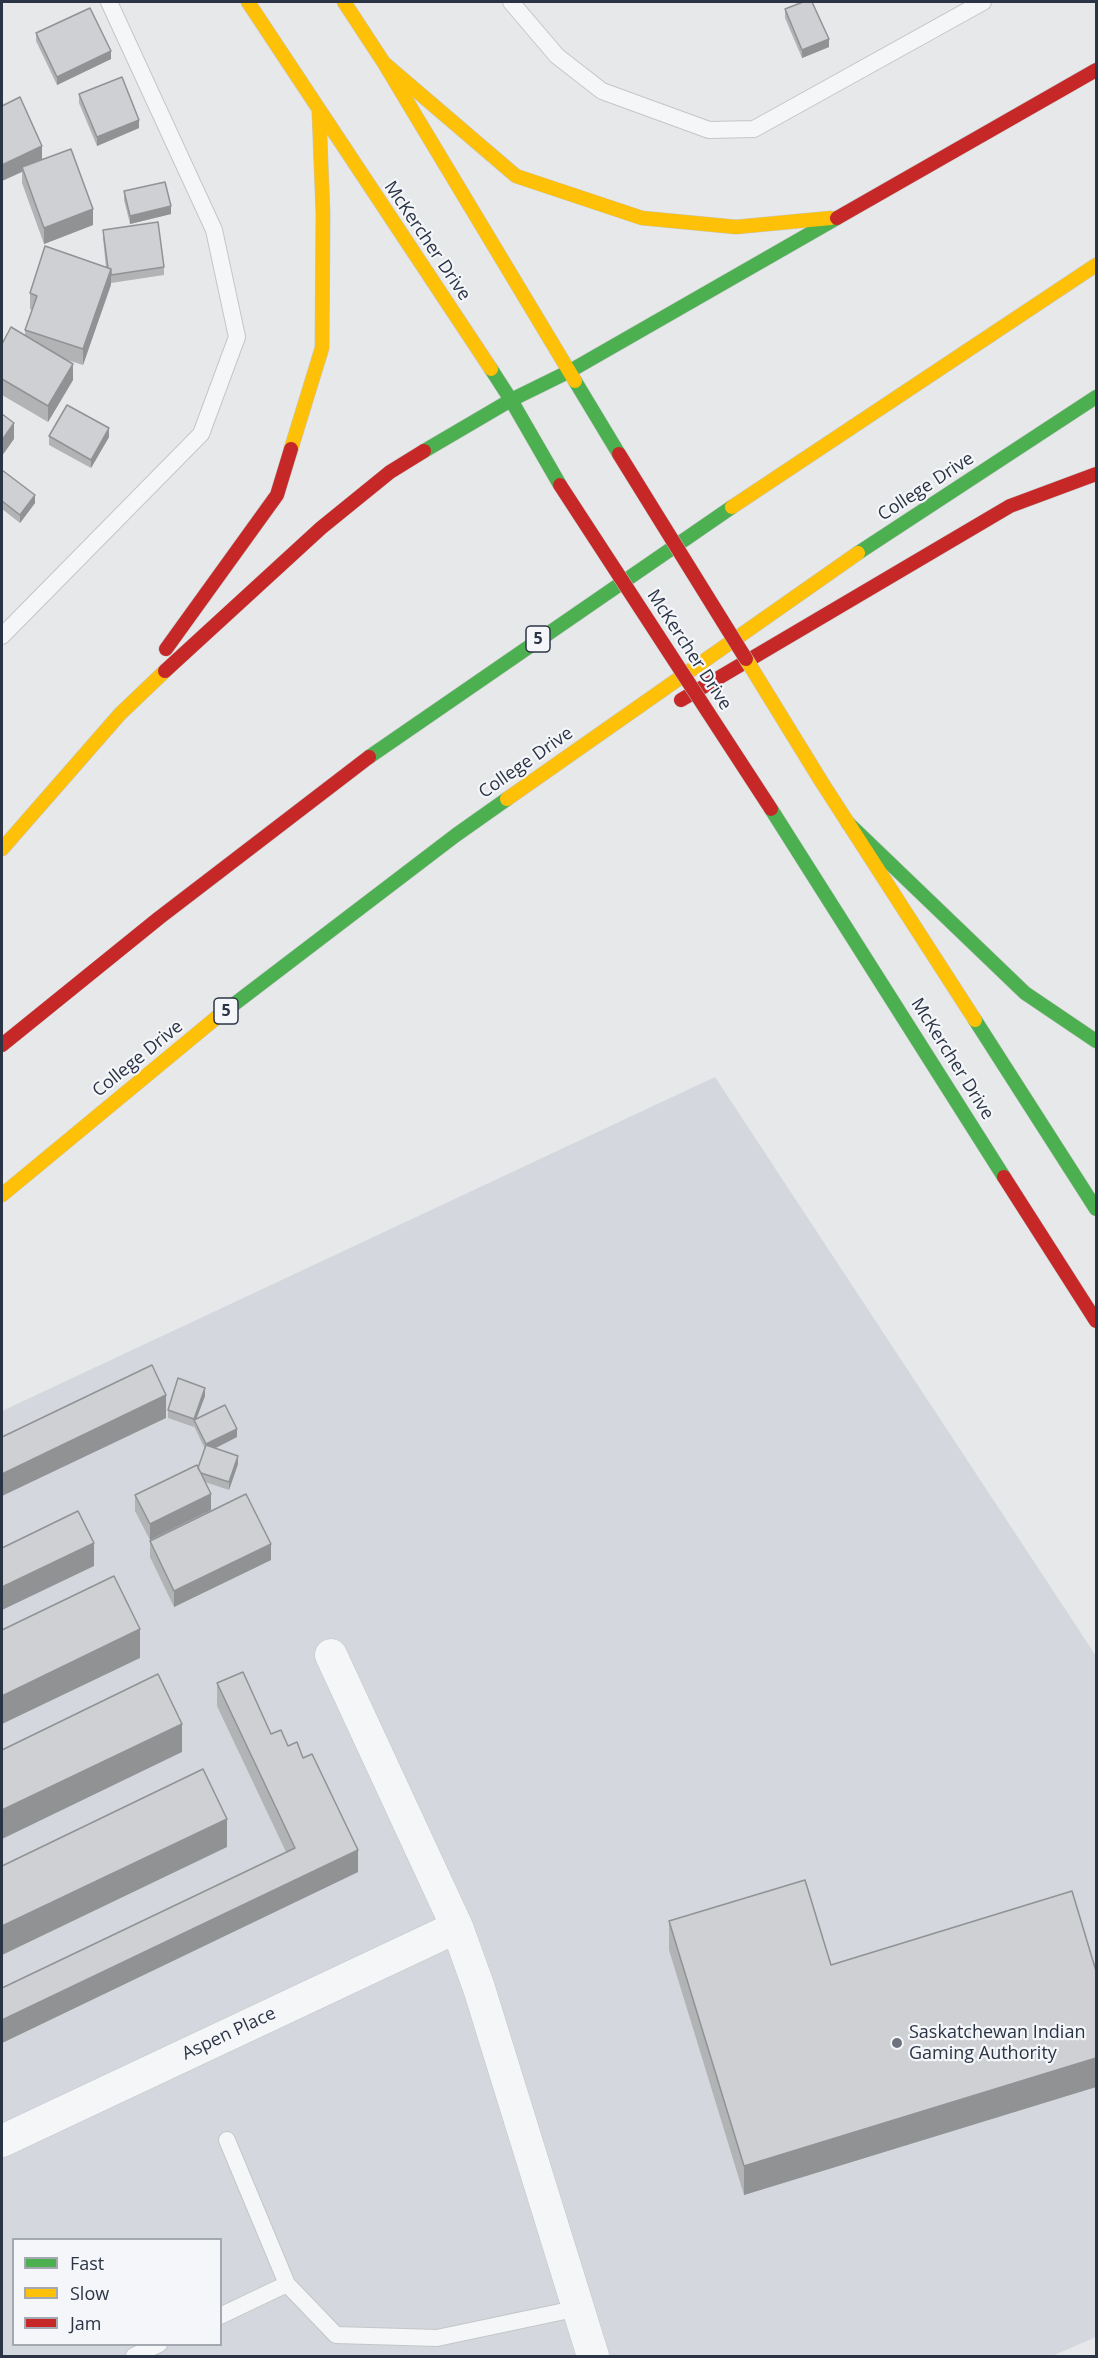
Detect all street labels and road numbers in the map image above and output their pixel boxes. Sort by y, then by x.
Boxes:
street label: McKercher Drive [379,177,475,305]
street label: College Drive [874,448,978,526]
street label: McKercher Drive [642,586,736,714]
road number: 5 [526,626,550,652]
street label: College Drive [475,723,577,803]
street label: McKercher Drive [906,994,998,1124]
road number: 5 [214,998,238,1024]
street label: College Drive [88,1016,188,1102]
street label: Aspen Place [179,2003,279,2065]

